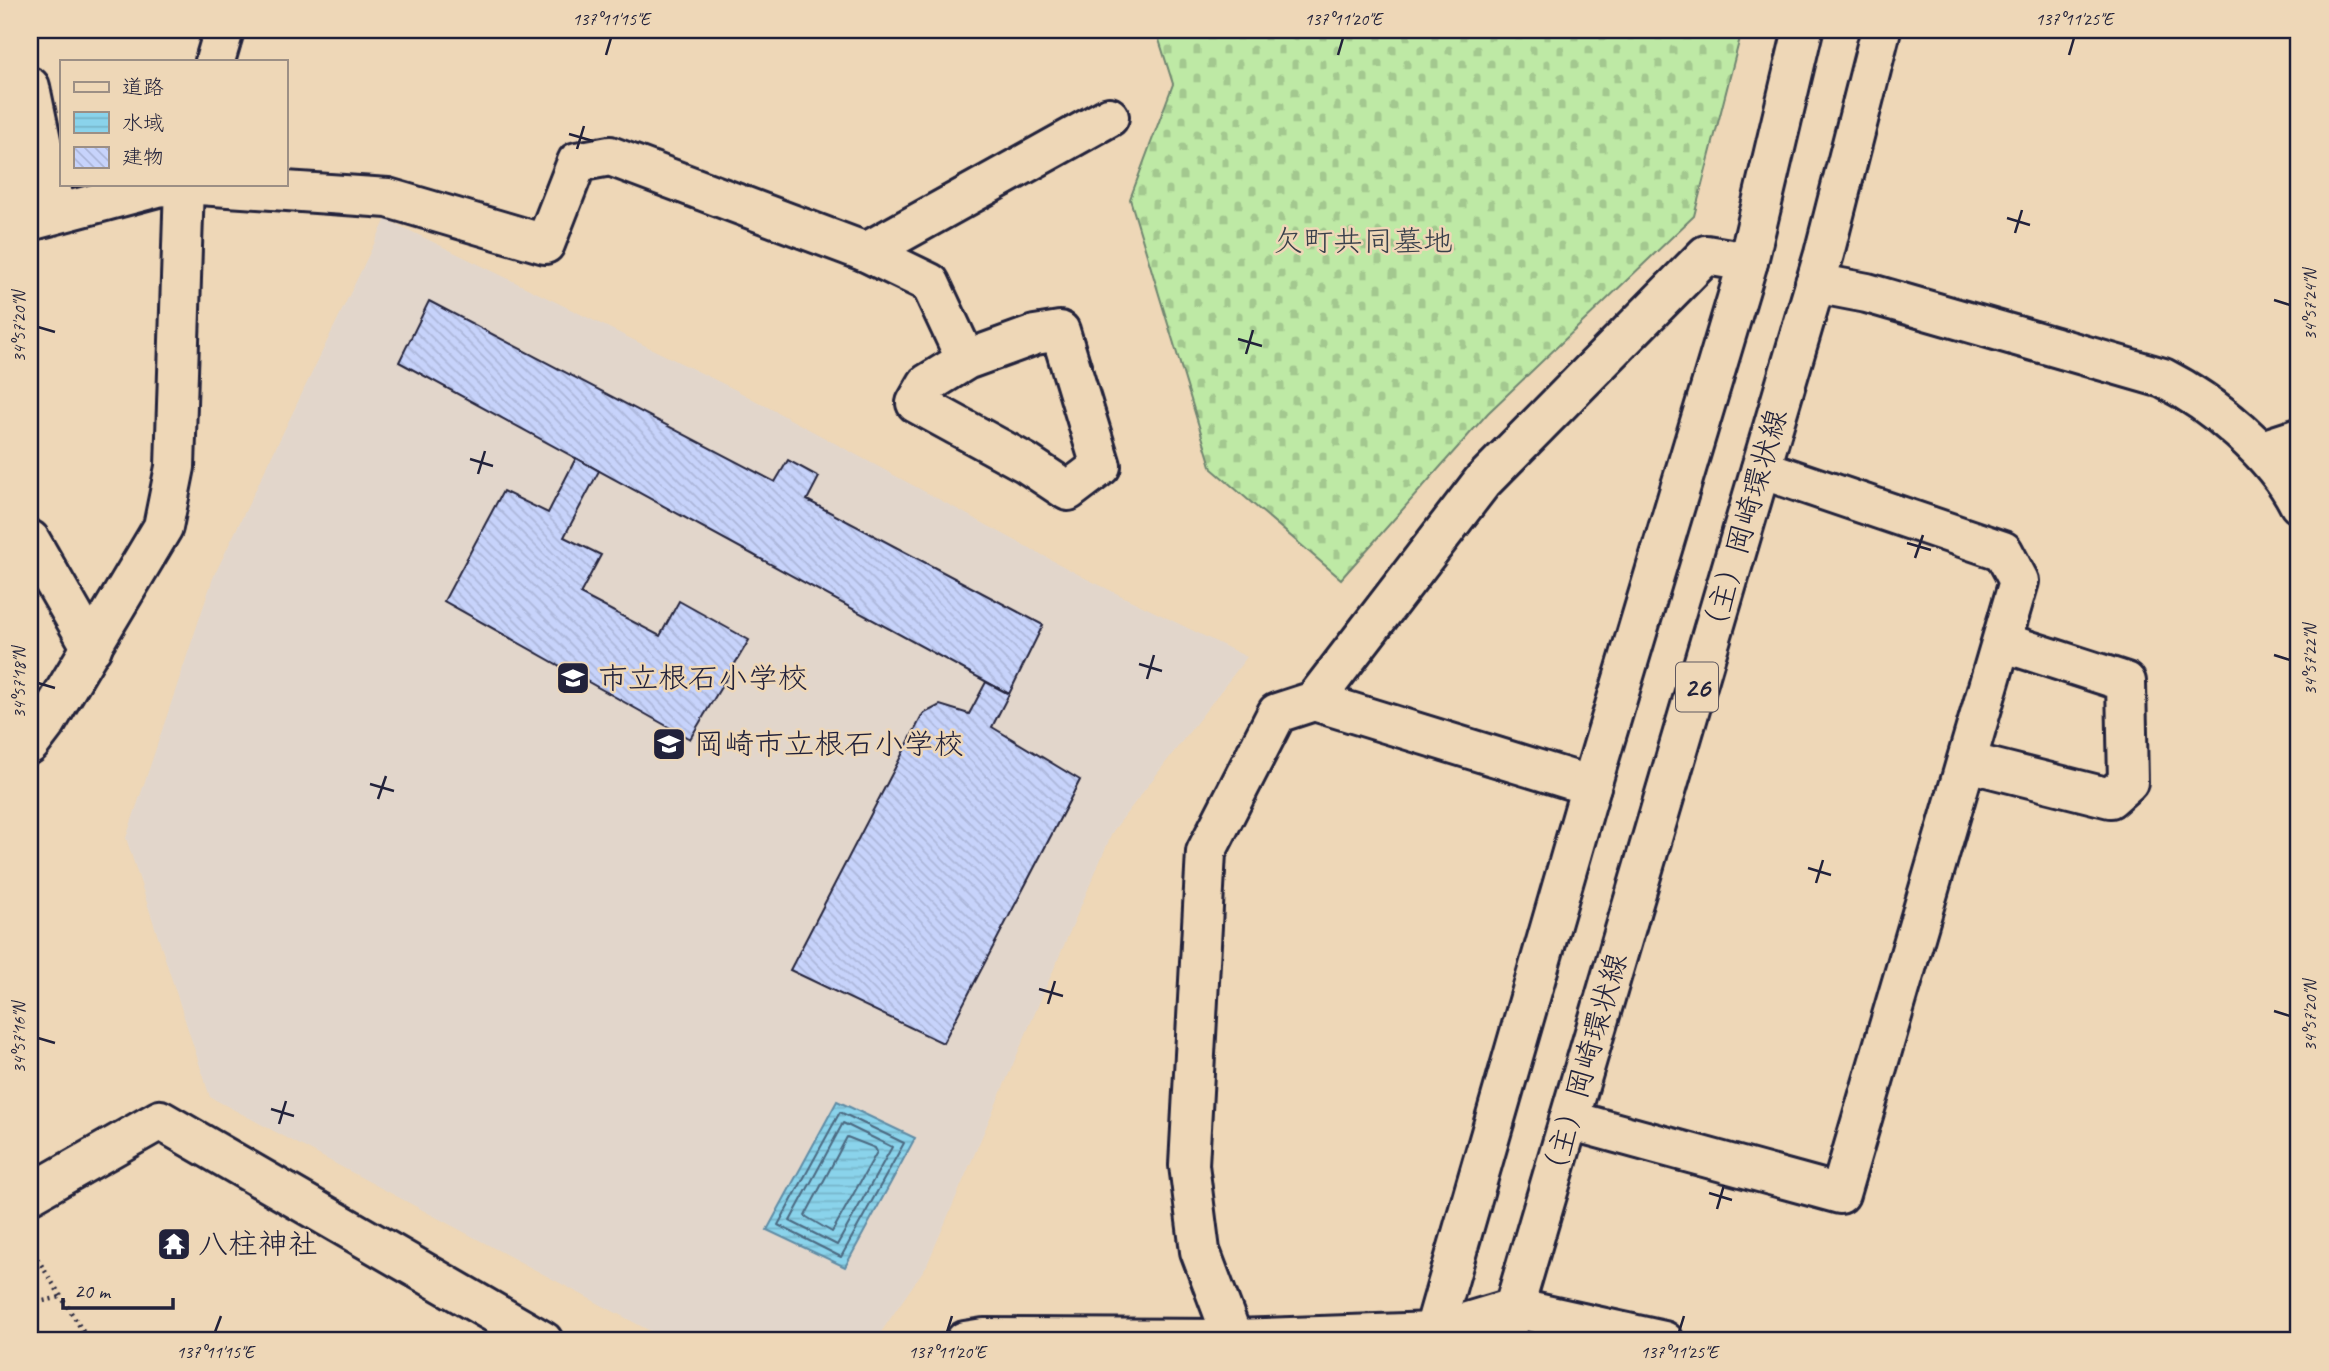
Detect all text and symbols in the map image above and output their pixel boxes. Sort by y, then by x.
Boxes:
text: 137°11'15"E [572,8,652,30]
text: 137°11'20"E [1304,8,1384,30]
text: 137°11'25"E [2035,8,2115,30]
legend [60,60,287,186]
text: 道路 [122,74,164,100]
text: 水域 [122,110,164,136]
text: 建物 [122,144,164,170]
park label: 欠町共同墓地 [1273,222,1453,260]
text: 34°57'24"N [2299,266,2321,340]
text: 34°57'20"N [8,288,30,362]
street label: （主）岡崎環状線 [1693,404,1795,646]
text: 34°57'22"N [2299,621,2321,695]
text: 34°57'18"N [8,644,30,718]
school or university icon: 市立根石小学校 [554,659,592,697]
place label: 市立根石小学校 [598,659,808,697]
road number: 26 [1676,662,1718,712]
school or university icon: 岡崎市立根石小学校 [650,725,688,763]
place label: 岡崎市立根石小学校 [694,725,964,763]
street label: （主）岡崎環状線 [1533,948,1635,1190]
text: 34°57'20"N [2299,977,2321,1051]
text: 34°57'16"N [8,999,30,1073]
temple icon: 八柱神社 [155,1225,193,1263]
place label: 八柱神社 [198,1225,318,1263]
scale bar [63,1266,173,1310]
text: 20 m [74,1278,112,1304]
text: 137°11'15"E [176,1341,256,1363]
text: 137°11'20"E [908,1341,988,1363]
text: 137°11'25"E [1640,1341,1720,1363]

